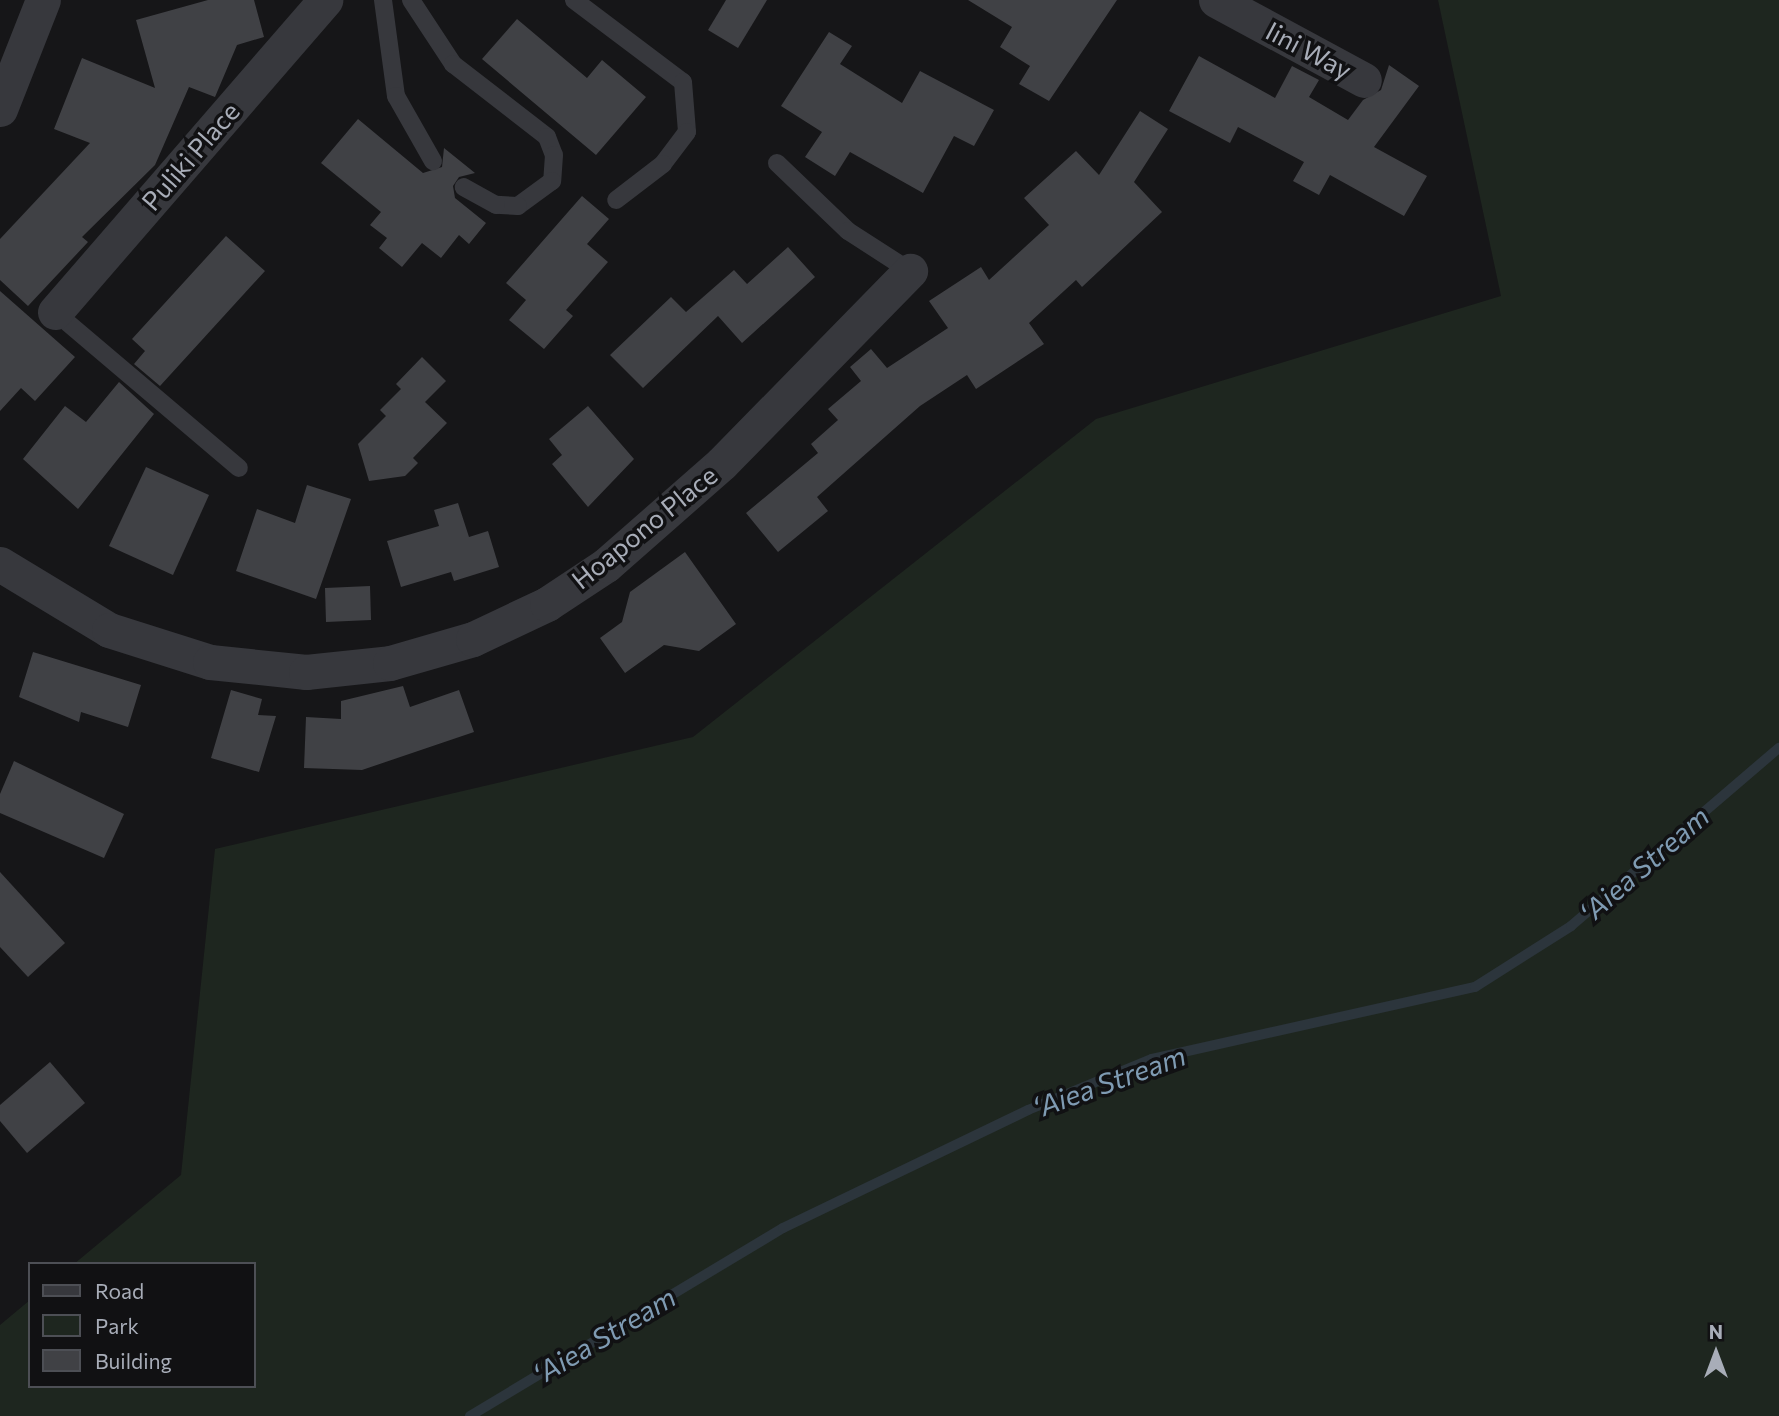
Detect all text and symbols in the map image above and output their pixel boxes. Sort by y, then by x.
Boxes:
street label: Iini Way [1261,15,1357,85]
street label: Puliki Place [135,96,245,216]
street label: Hoapono Place [565,459,723,595]
water label: ʻAiea Stream [1573,799,1715,929]
water label: ʻAiea Stream [1028,1038,1190,1124]
legend [28,1262,256,1388]
text: Road [95,1278,144,1303]
water label: ʻAiea Stream [527,1279,681,1391]
text: Park [95,1313,139,1338]
north arrow [1681,1318,1751,1388]
text: N [1709,1320,1723,1343]
text: Building [95,1348,172,1373]

